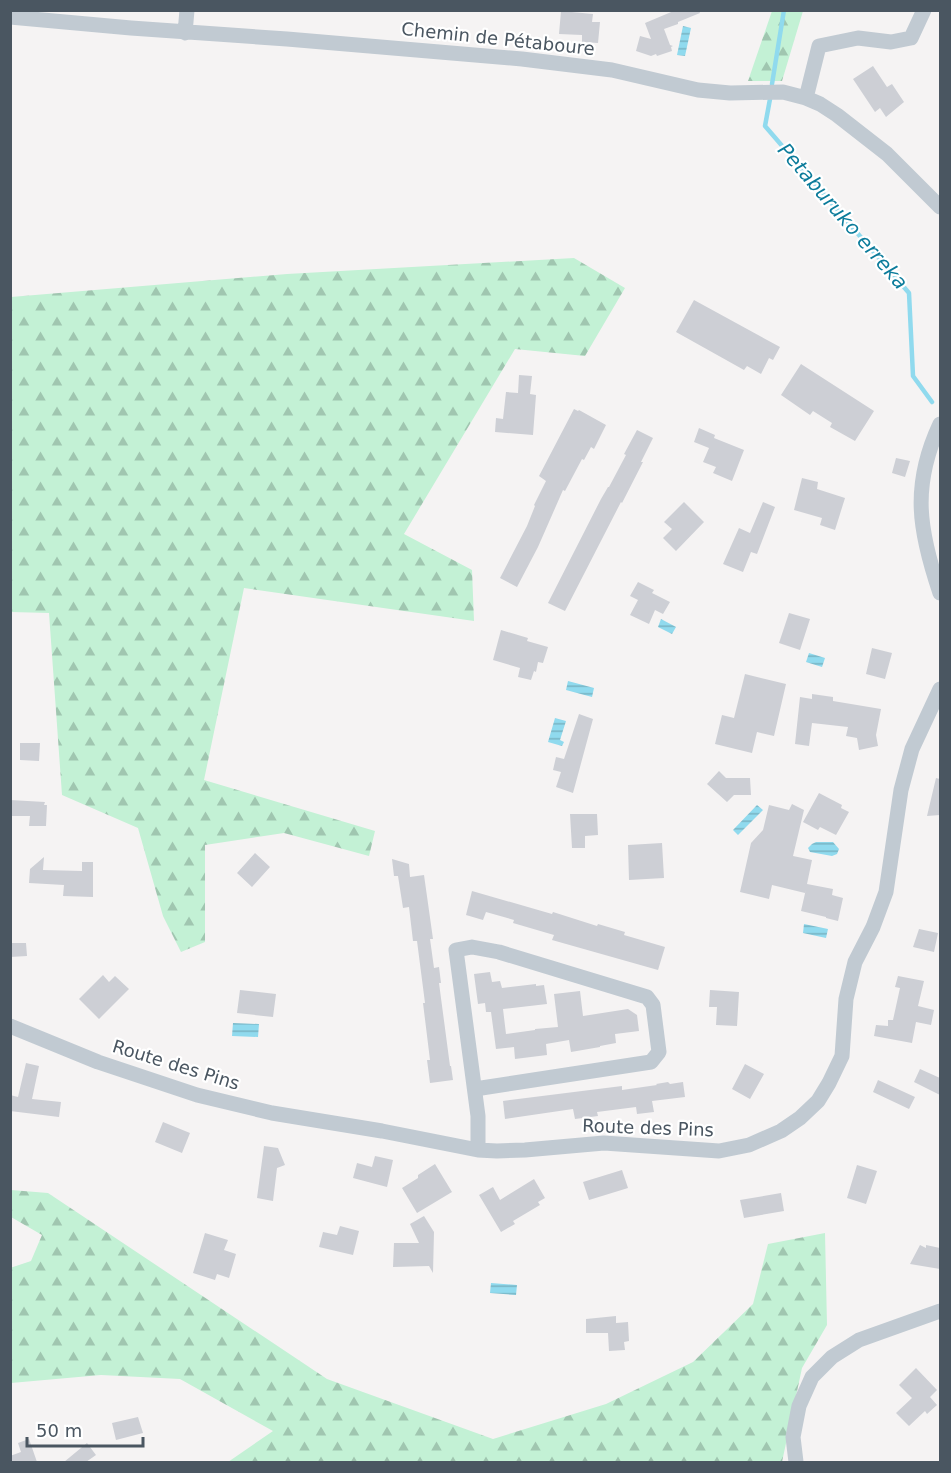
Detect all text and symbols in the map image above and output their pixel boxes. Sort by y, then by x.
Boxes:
street label: Chemin de Pétaboure [400,18,596,59]
water label: Petaburuko erreka [773,138,913,294]
street label: Route des Pins [110,1035,242,1094]
street label: Route des Pins [582,1115,714,1140]
scale bar [27,1410,142,1448]
text: 50 m [36,1420,82,1441]

